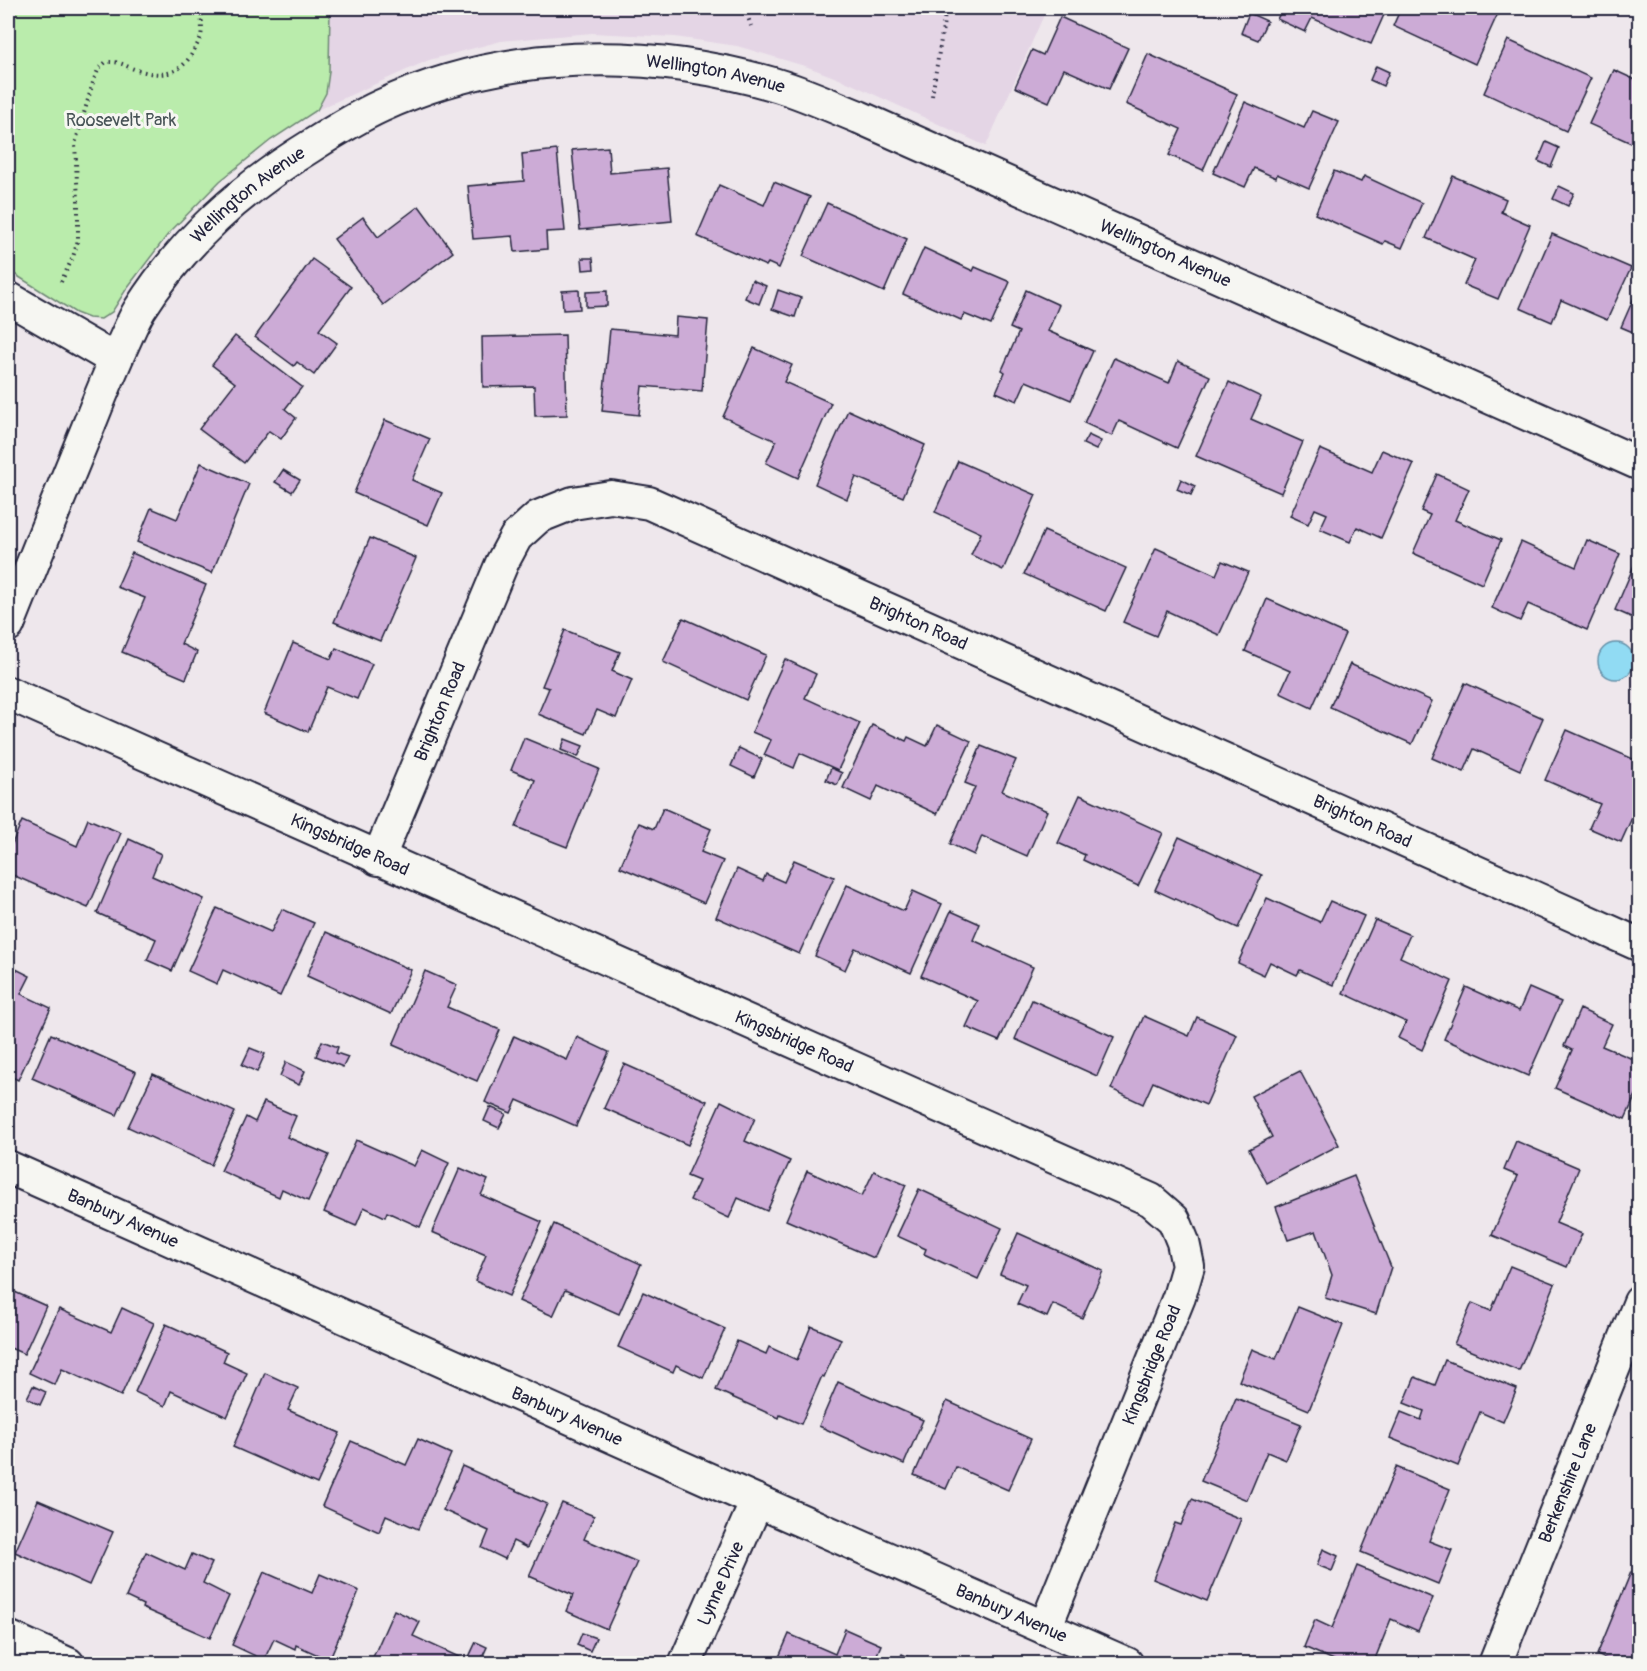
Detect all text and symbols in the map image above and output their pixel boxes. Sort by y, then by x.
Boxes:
street label: Wellington Avenue [645,49,788,98]
park label: Roosevelt Park [66,109,177,132]
street label: Wellington Avenue [185,141,309,248]
street label: Wellington Avenue [1096,214,1235,292]
street label: Brighton Road [866,591,972,655]
street label: Brighton Road [409,658,471,765]
street label: Brighton Road [1309,789,1415,853]
street label: Kingsbridge Road [287,808,413,881]
street label: Kingsbridge Road [731,1005,857,1078]
street label: Banbury Avenue [64,1183,182,1253]
street label: Kingsbridge Road [1117,1302,1187,1428]
street label: Banbury Avenue [508,1381,626,1451]
street label: Berkenshire Lane [1533,1420,1602,1546]
street label: Lynne Drive [692,1538,749,1629]
street label: Banbury Avenue [952,1578,1071,1648]

